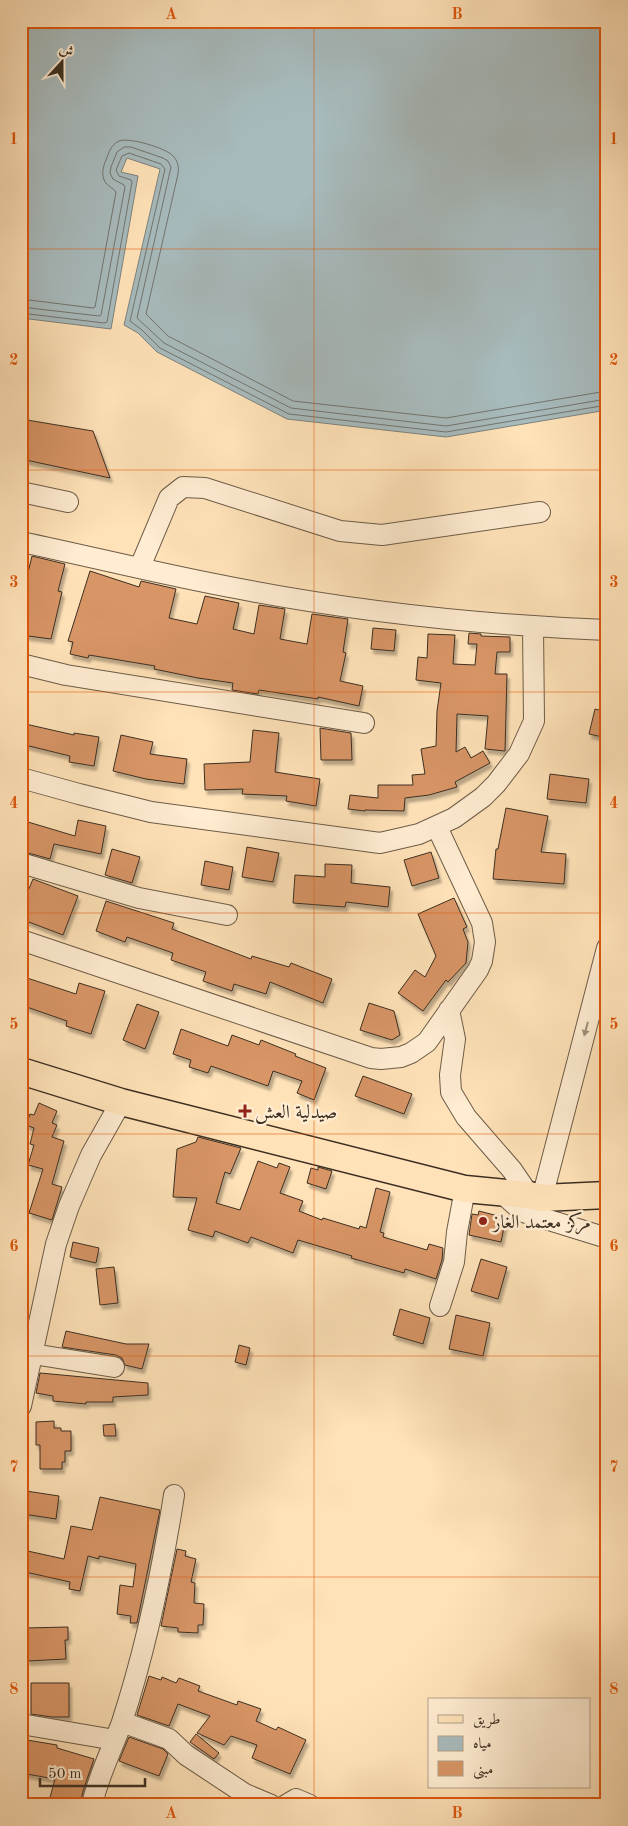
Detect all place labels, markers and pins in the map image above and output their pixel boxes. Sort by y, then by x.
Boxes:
place label: صيدلية العش [255,1104,337,1124]
marker: صيدلية العش [239,1105,251,1117]
place label: مركز معتمد الغاز [491,1212,591,1235]
marker: مركز معتمد الغاز [477,1215,489,1227]

